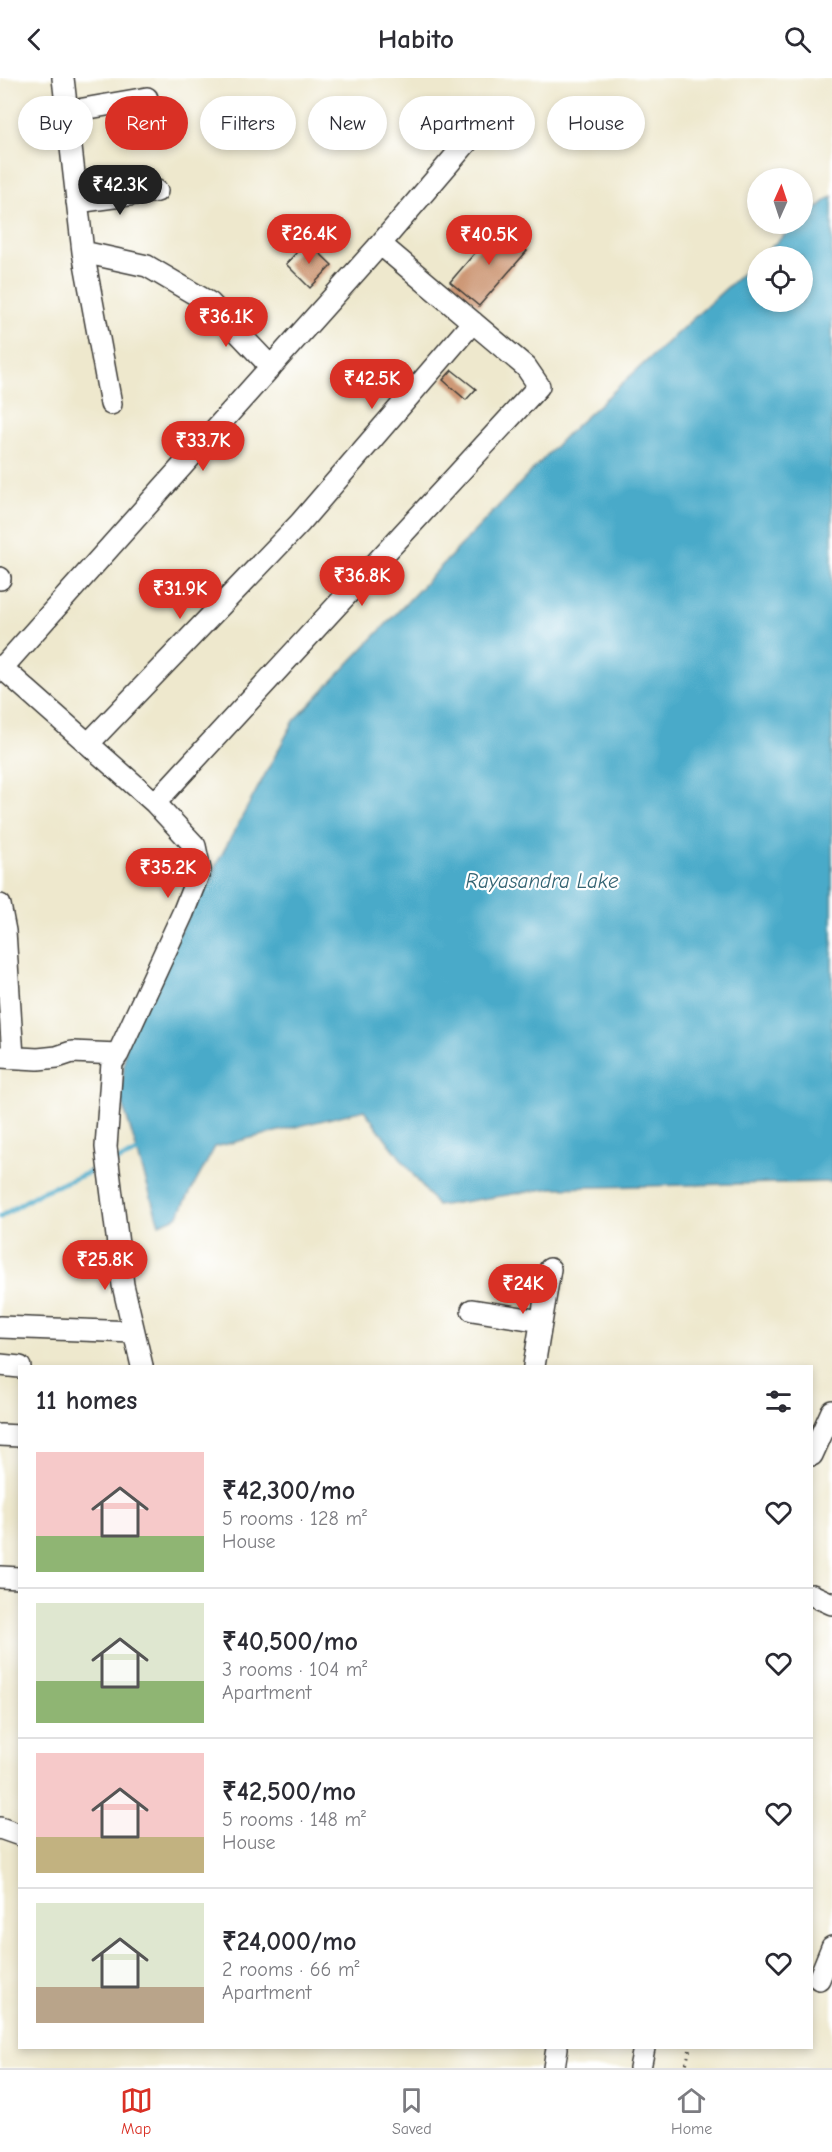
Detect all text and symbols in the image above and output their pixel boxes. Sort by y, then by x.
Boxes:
icon: back [18,23,51,56]
icon: search [781,23,814,56]
text: Habito [378,24,454,55]
chip: Buy [18,96,93,150]
chip: Rent [105,96,188,150]
chip: Filters [200,96,296,150]
chip: New [308,96,387,150]
chip: Apartment [399,96,535,150]
chip: House [547,96,645,150]
pin: ₹42.3K [71,165,169,216]
north arrow [747,168,813,234]
map controls [747,168,813,312]
text: ₹42.3K [92,173,148,196]
pin: ₹26.4K [260,214,358,265]
pin: ₹40.5K [440,215,538,266]
text: ₹26.4K [281,222,337,245]
text: ₹40.5K [460,223,518,246]
button: locate [747,246,813,312]
pin: ₹36.1K [177,297,275,348]
text: ₹36.1K [199,305,253,328]
pin: ₹42.5K [323,359,421,410]
text: ₹42.5K [344,367,400,390]
pin: ₹33.7K [154,421,252,472]
text: ₹33.7K [175,429,231,452]
pin: ₹36.8K [313,556,411,607]
text: ₹36.8K [334,564,390,587]
pin: ₹31.9K [131,569,229,620]
text: ₹31.9K [153,577,207,600]
pin: ₹35.2K [119,848,217,899]
text: ₹35.2K [140,856,196,879]
water label: Rayasandra Lake [465,869,619,893]
pin: ₹25.8K [56,1240,154,1291]
text: ₹25.8K [76,1248,134,1271]
pin: ₹24K [487,1264,559,1315]
text: ₹24K [502,1272,544,1295]
icon: filters [762,1385,795,1418]
text: 11 homes [36,1386,137,1416]
icon: home [84,1476,156,1548]
text: ₹42,300/mo [222,1476,355,1506]
icon: heart [762,1496,795,1529]
text: 5 rooms · 128 m² [222,1507,367,1530]
text: House [222,1530,276,1553]
icon: home [84,1627,156,1699]
text: ₹40,500/mo [222,1627,358,1657]
icon: heart [762,1647,795,1680]
text: 3 rooms · 104 m² [222,1658,367,1681]
text: Apartment [222,1681,312,1704]
icon: home [84,1777,156,1849]
text: ₹42,500/mo [222,1777,356,1807]
icon: heart [762,1797,795,1830]
text: 5 rooms · 148 m² [222,1808,366,1831]
text: House [222,1831,276,1854]
icon: home [84,1927,156,1999]
text: ₹24,000/mo [222,1927,356,1957]
icon: heart [762,1947,795,1980]
text: 2 rooms · 66 m² [222,1958,360,1981]
text: Apartment [222,1981,312,2004]
tab: Map [120,2084,153,2138]
tab: Saved [392,2084,432,2138]
tab: Home [671,2084,712,2138]

